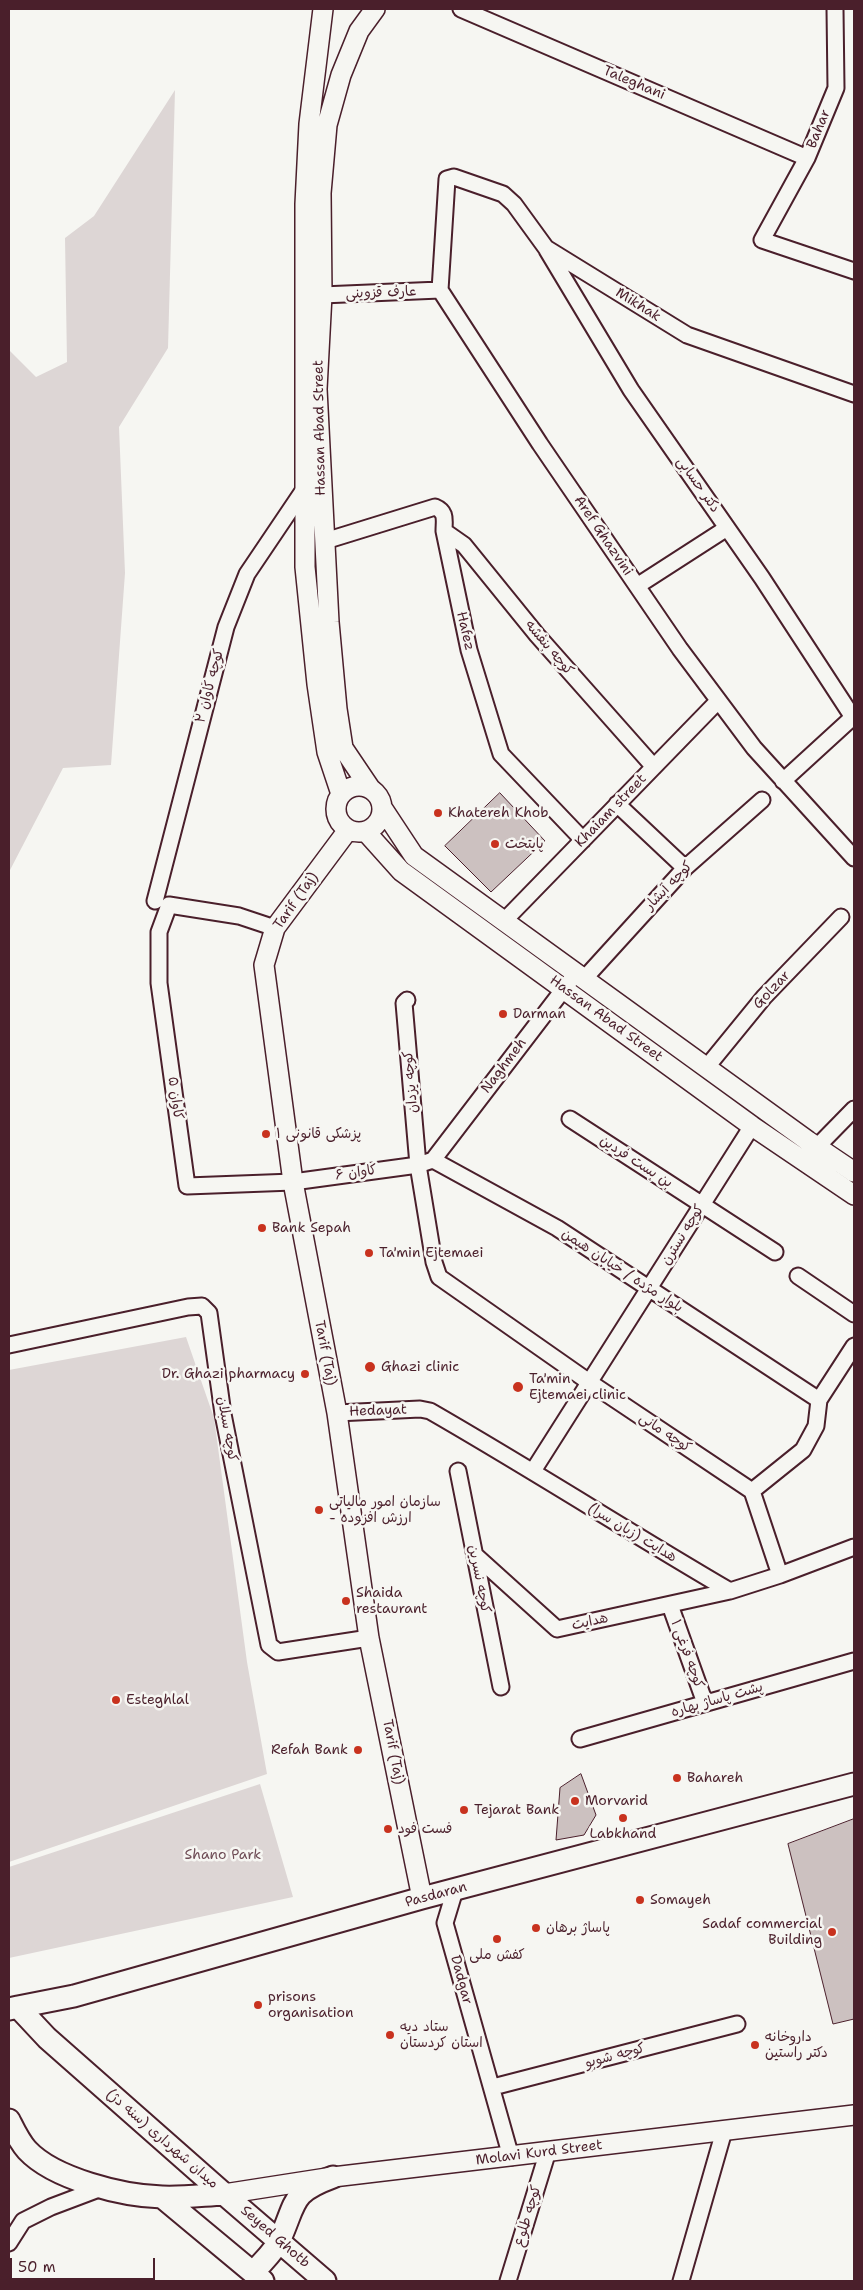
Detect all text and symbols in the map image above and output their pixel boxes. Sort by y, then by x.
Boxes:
street label: Taleghani [600,62,668,104]
street label: Bahar [804,107,834,151]
street label: عارف قزوینی [345,283,417,303]
street label: Mikhak [612,285,664,325]
street label: Hassan Abad Street [310,360,330,496]
street label: دکتر حسابی [673,454,723,516]
street label: Aref Ghazvini [570,493,636,579]
street label: Hafez [452,610,478,652]
street label: کوچه بنفشه [521,617,577,679]
street label: کوچه کاوان ۲ [192,647,228,725]
street label: Khaiam street [572,771,650,851]
place label: Khatereh Khob [448,805,548,821]
marker: Khatereh Khob [432,807,444,819]
place label: پایتخت [505,836,544,852]
marker: پایتخت [489,838,501,850]
street label: کوچه آبشار [642,858,696,914]
street label: Tarif (Taj) [270,869,322,933]
street label: Golzar [750,967,794,1013]
street label: Hassan Abad Street [546,972,666,1066]
place label: Darman [513,1006,566,1022]
marker: Darman [497,1008,509,1020]
street label: Naghmeh [478,1035,530,1097]
street label: کوچه یزدان [400,1050,422,1114]
street label: کاوان ۵ [164,1075,186,1121]
place label: پزشکی قانونی ۱ [276,1126,361,1142]
marker: پزشکی قانونی ۱ [260,1128,272,1140]
street label: بن بست فردین [596,1132,676,1192]
street label: کاوان ۶ [334,1162,378,1184]
street label: کوچه نسترن [658,1202,708,1268]
place label: Bank Sepah [272,1220,351,1236]
marker: Bank Sepah [256,1222,268,1234]
street label: بلوار مژده / خیابان هیمن [558,1225,686,1317]
place label: Ta'min Ejtemaei [379,1245,484,1261]
marker: Ta'min Ejtemaei [363,1247,375,1259]
street label: Tarif (Taj) [310,1319,340,1387]
place label: Ghazi clinic [381,1359,459,1375]
marker: Ghazi clinic [363,1360,377,1374]
place label: Dr. Ghazi pharmacy [162,1366,295,1382]
marker: Dr. Ghazi pharmacy [299,1368,311,1380]
place label: Ta'min Ejtemaei clinic [529,1371,626,1404]
marker: Ta'min Ejtemaei clinic [511,1380,525,1394]
street label: کوچه سبلان [213,1395,241,1463]
street label: Hedayat [349,1402,407,1420]
street label: کوچه مانی [636,1409,694,1457]
place label: سازمان امور مالیاتی - ارزش افزوده [329,1494,441,1526]
street label: هدایت (زبان سرا) [584,1500,680,1566]
marker: سازمان امور مالیاتی - ارزش افزوده [313,1504,325,1516]
street label: کوچه نسرین [464,1543,494,1615]
place label: Shaida restaurant [356,1585,427,1618]
marker: Shaida restaurant [340,1595,352,1607]
street label: هدایت [570,1610,610,1634]
street label: کوچه فرغی ۱ [667,1617,707,1691]
street label: پشت پاساژ بهاره [669,1679,765,1721]
place label: Esteghlal [126,1692,189,1708]
marker: Esteghlal [110,1694,122,1706]
street label: Tarif (Taj) [378,1718,408,1786]
place label: Refah Bank [271,1742,348,1758]
marker: Refah Bank [352,1744,364,1756]
place label: Bahareh [687,1770,743,1786]
marker: Bahareh [671,1772,683,1784]
place label: Morvarid [585,1793,648,1809]
marker: Morvarid [569,1795,581,1807]
place label: Tejarat Bank [474,1802,559,1818]
marker: Tejarat Bank [458,1804,470,1816]
marker: Labkhand [617,1812,629,1824]
place label: فست فود [398,1821,452,1837]
marker: فست فود [382,1823,394,1835]
place label: Labkhand [590,1826,656,1842]
park label: Shano Park [185,1847,261,1863]
street label: Pasdaran [403,1879,469,1911]
place label: Somayeh [650,1892,711,1908]
marker: Somayeh [634,1894,646,1906]
place label: Sadaf commercial Building [702,1916,822,1948]
place label: پاساژ برهان [546,1920,610,1936]
marker: پاساژ برهان [530,1922,542,1934]
marker: Sadaf commercial Building [826,1926,838,1938]
marker: کفش ملی [491,1933,503,1945]
place label: کفش ملی [469,1947,525,1963]
street label: Dadgar [446,1954,476,2006]
place label: prisons organisation [268,1989,354,2021]
marker: prisons organisation [252,1999,264,2011]
place label: ستاد دیه استان کردستان [400,2019,483,2052]
marker: ستاد دیه استان کردستان [384,2029,396,2041]
place label: داروخانه دکتر راستین [765,2029,828,2062]
marker: داروخانه دکتر راستین [749,2039,761,2051]
street label: کوچه شوبو [583,2040,647,2072]
street label: میدان شهرداری (سنه دژ) [102,2086,222,2192]
street label: Molavi Kurd Street [475,2137,603,2169]
street label: کوچه طلوع [511,2183,545,2249]
street label: Seyed Ghotb [237,2202,313,2272]
scale bar [12,2248,158,2280]
text: 50 m [18,2257,56,2277]

